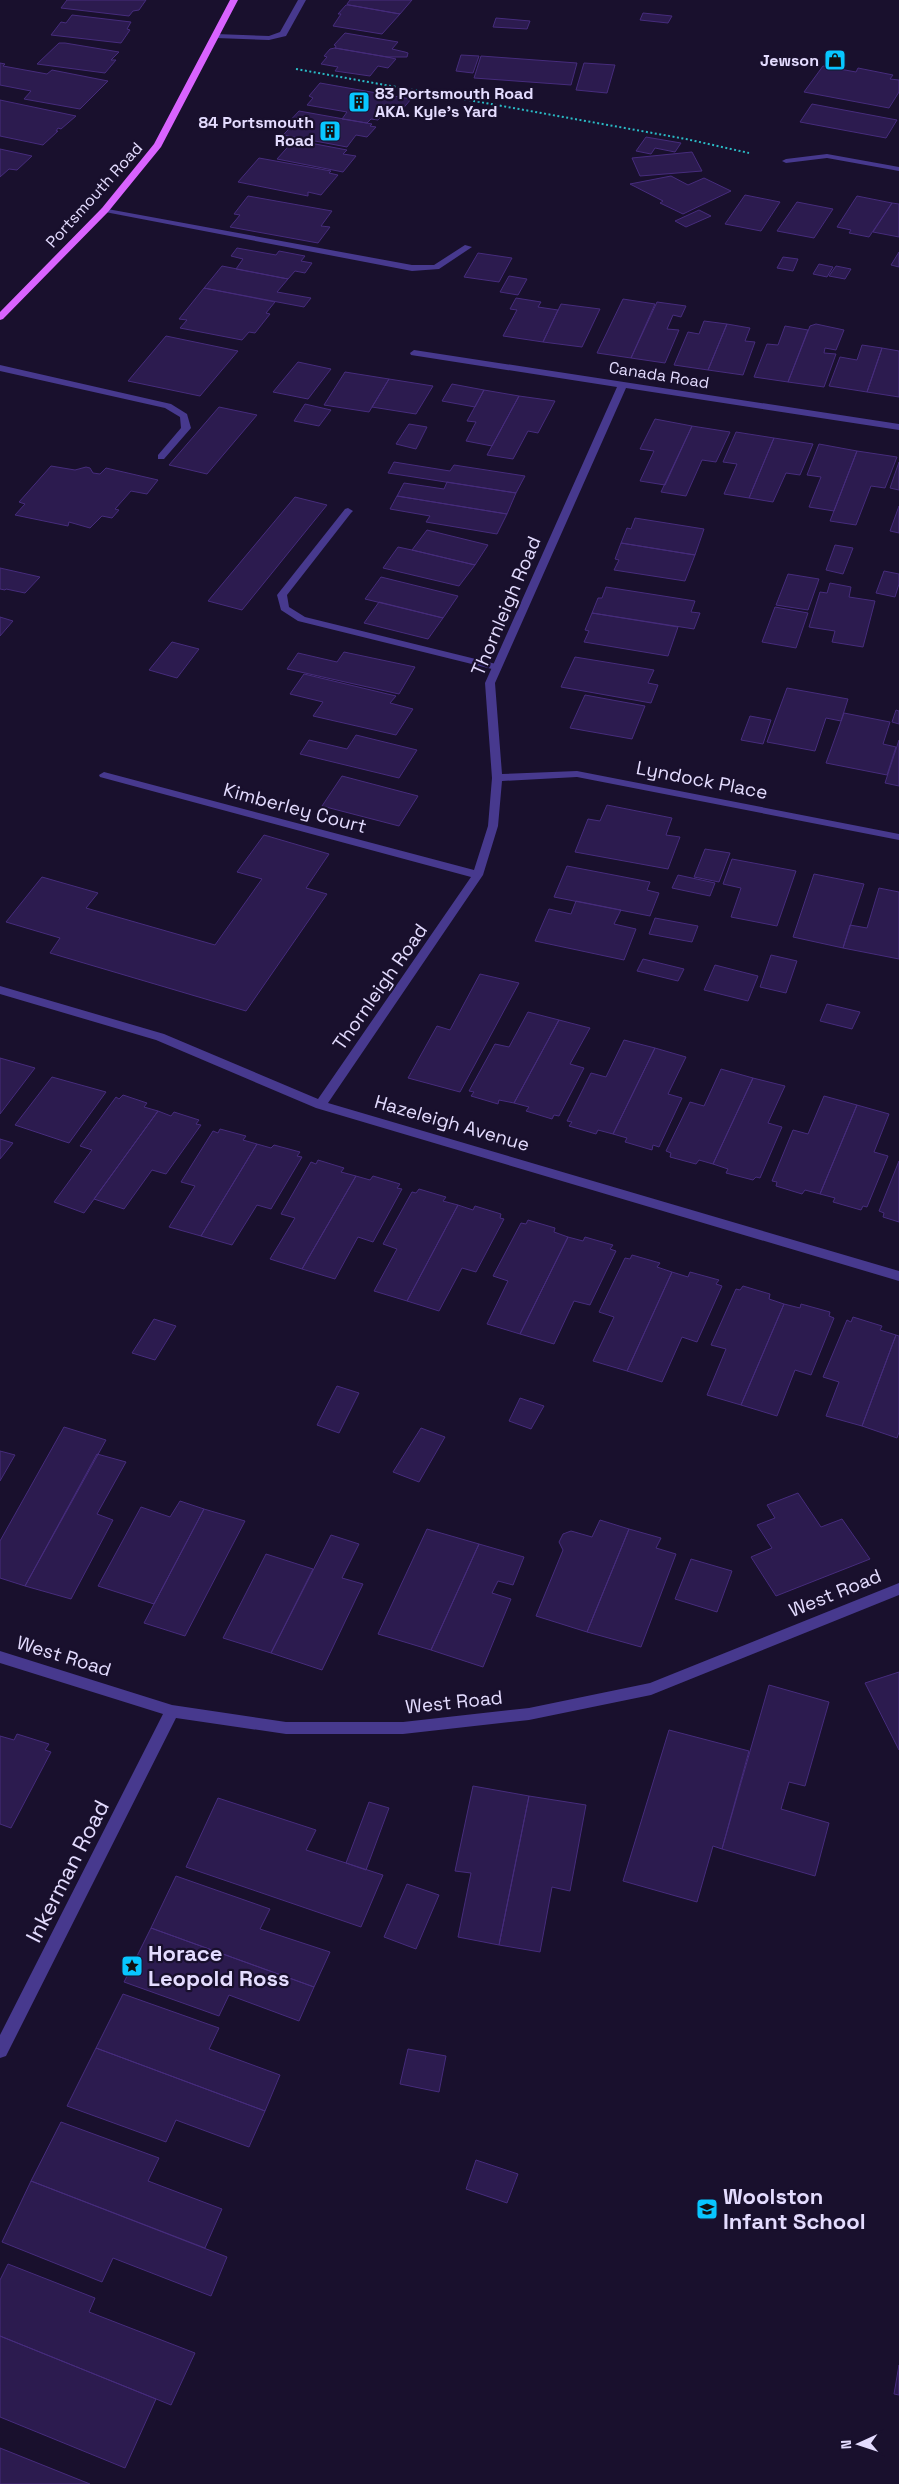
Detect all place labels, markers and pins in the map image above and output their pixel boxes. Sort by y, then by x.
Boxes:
shop icon: Jewson [823,48,847,72]
place label: Jewson [760,50,819,71]
place label: 83 Portsmouth Road AKA. Kyle's Yard [375,83,533,122]
building icon: 83 Portsmouth Road AKA. Kyle's Yard [347,90,371,114]
place label: 84 Portsmouth Road [198,112,314,151]
building icon: 84 Portsmouth Road [318,119,342,143]
place label: Horace Leopold Ross [148,1939,289,1992]
place icon: Horace Leopold Ross [120,1954,144,1978]
place label: Woolston Infant School [723,2182,866,2235]
school or university icon: Woolston Infant School [695,2197,719,2221]

